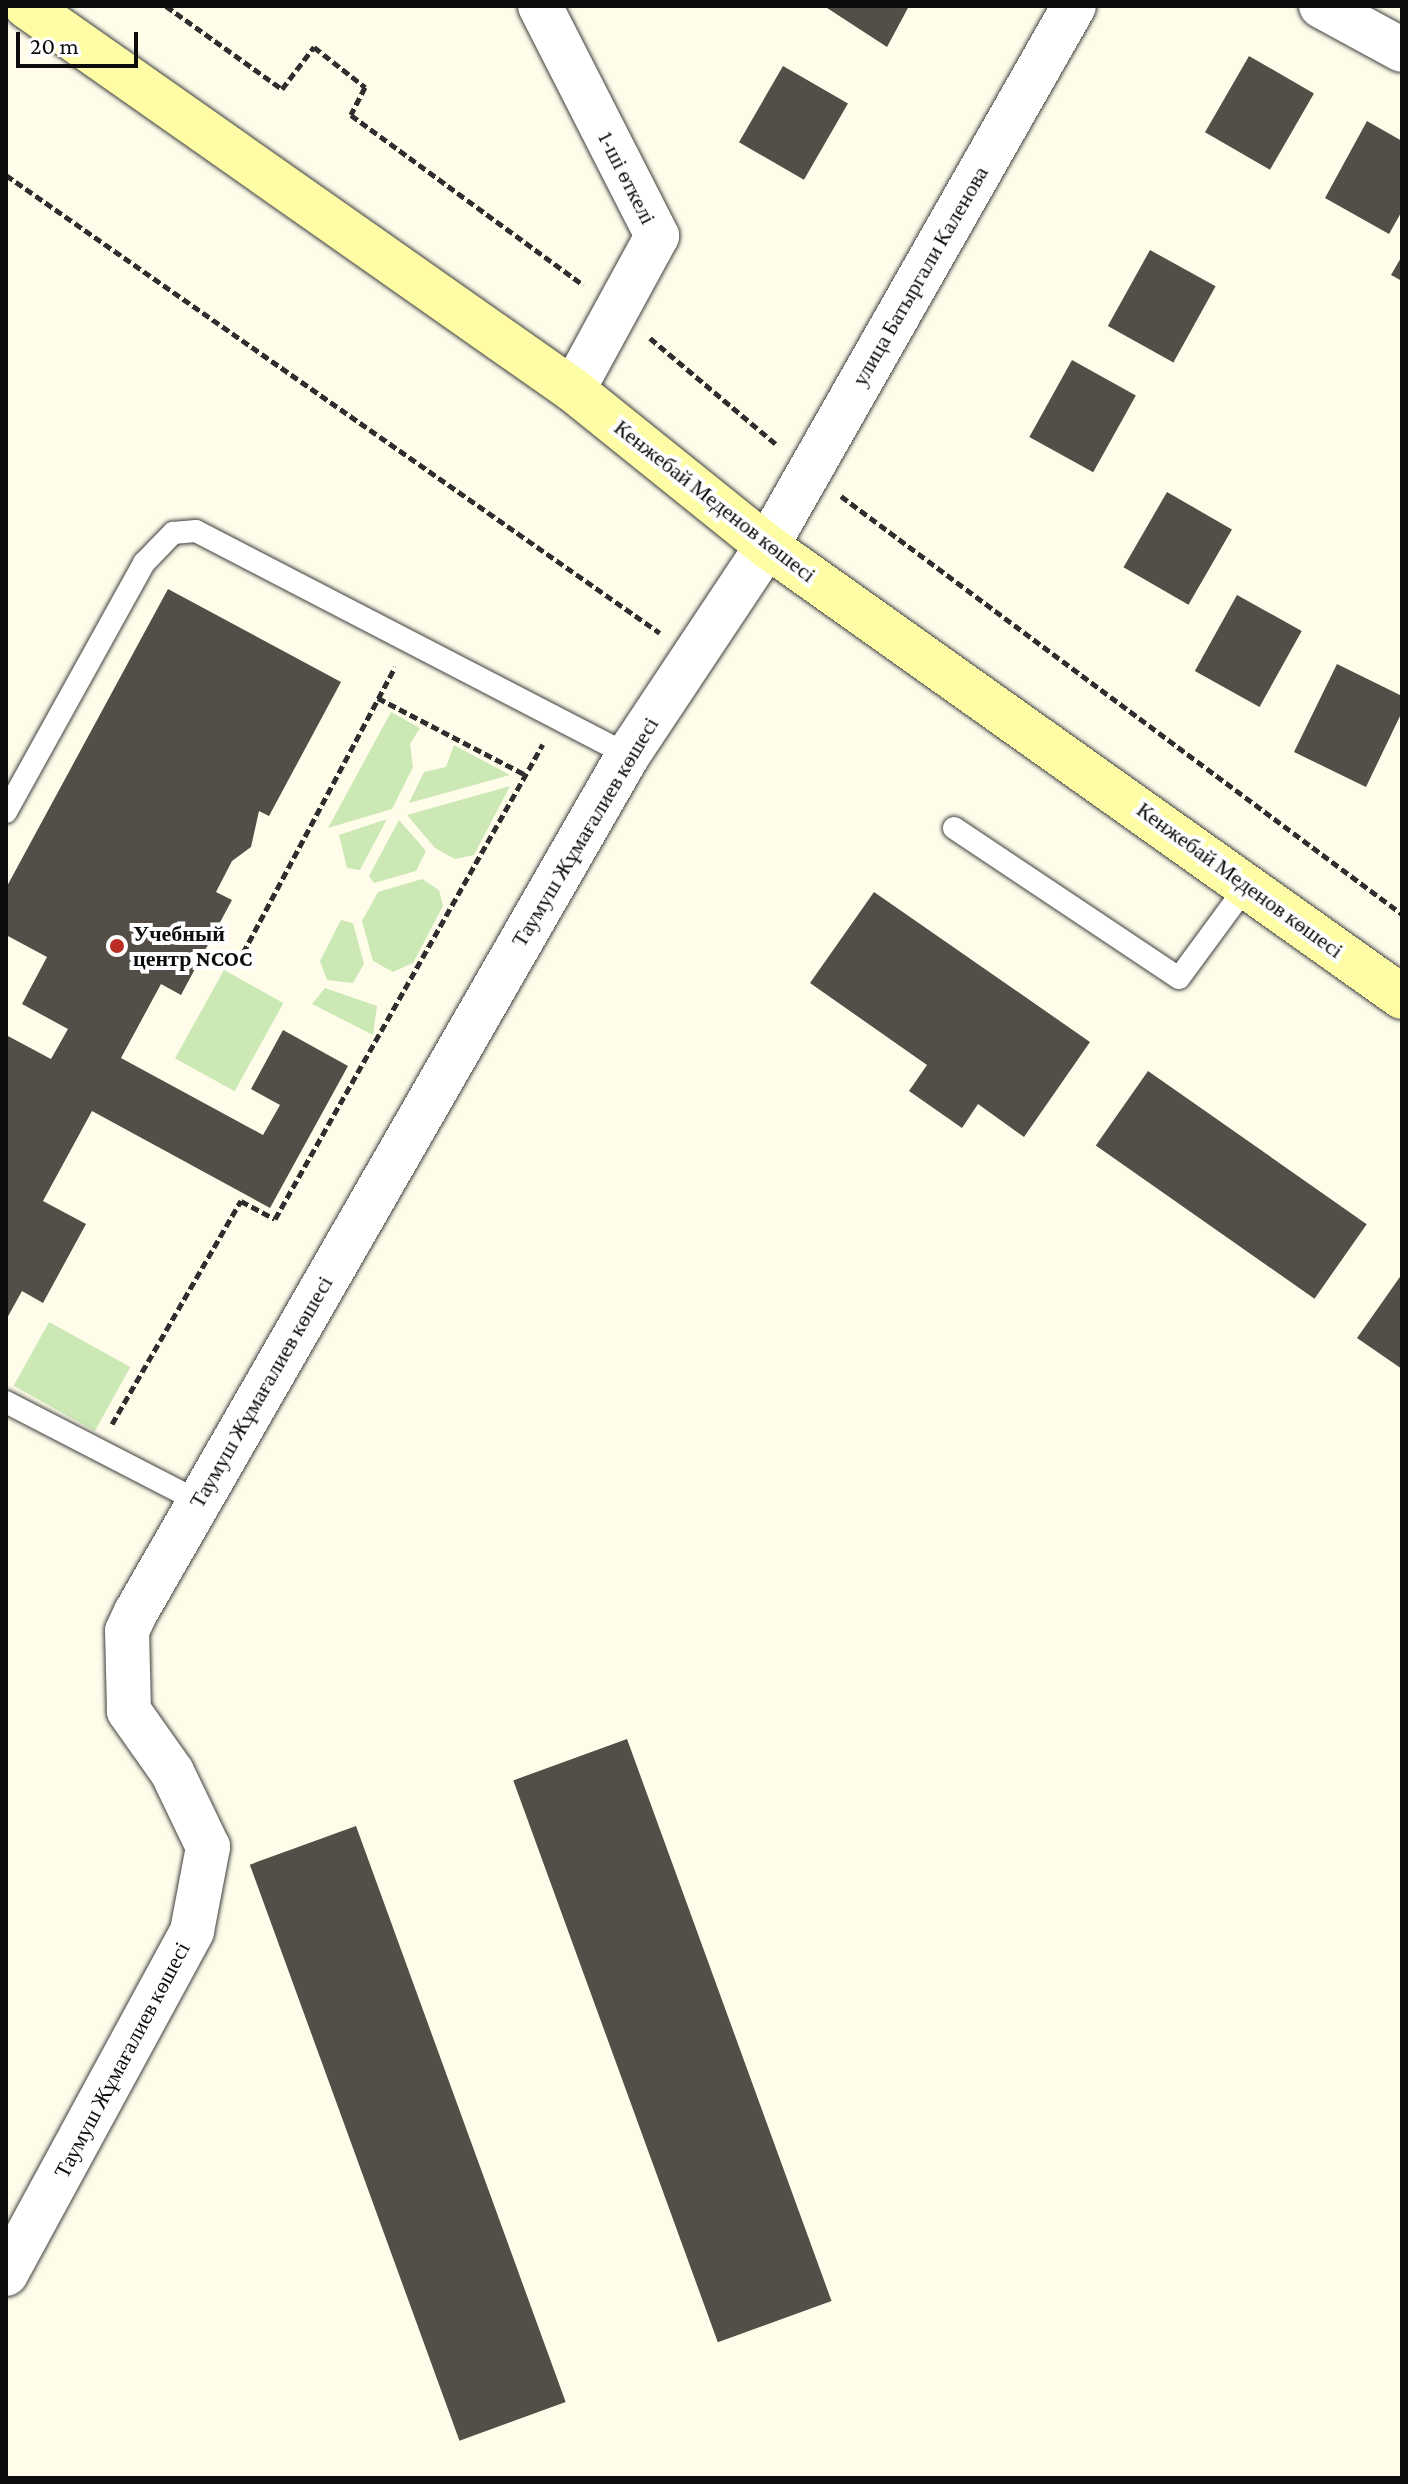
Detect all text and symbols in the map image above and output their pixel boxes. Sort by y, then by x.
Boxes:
scale bar [20,16,142,66]
text: 20 m [30,32,79,59]
street label: 1-ші өткелі [593,127,661,229]
street label: улица Батыргали Каленова [846,161,994,391]
street label: Кенжебай Меденов көшесі [609,414,821,588]
street label: Таумуш Жұмағалиев көшесі [506,712,664,952]
street label: Кенжебай Меденов көшесі [1132,796,1348,964]
place label: Учебный центр NCOC [133,920,252,972]
marker: Учебный центр NCOC [108,937,126,955]
street label: Таумуш Жұмағалиев көшесі [184,1271,338,1513]
street label: Таумуш Жұмағалиев көшесі [49,1938,195,2182]

